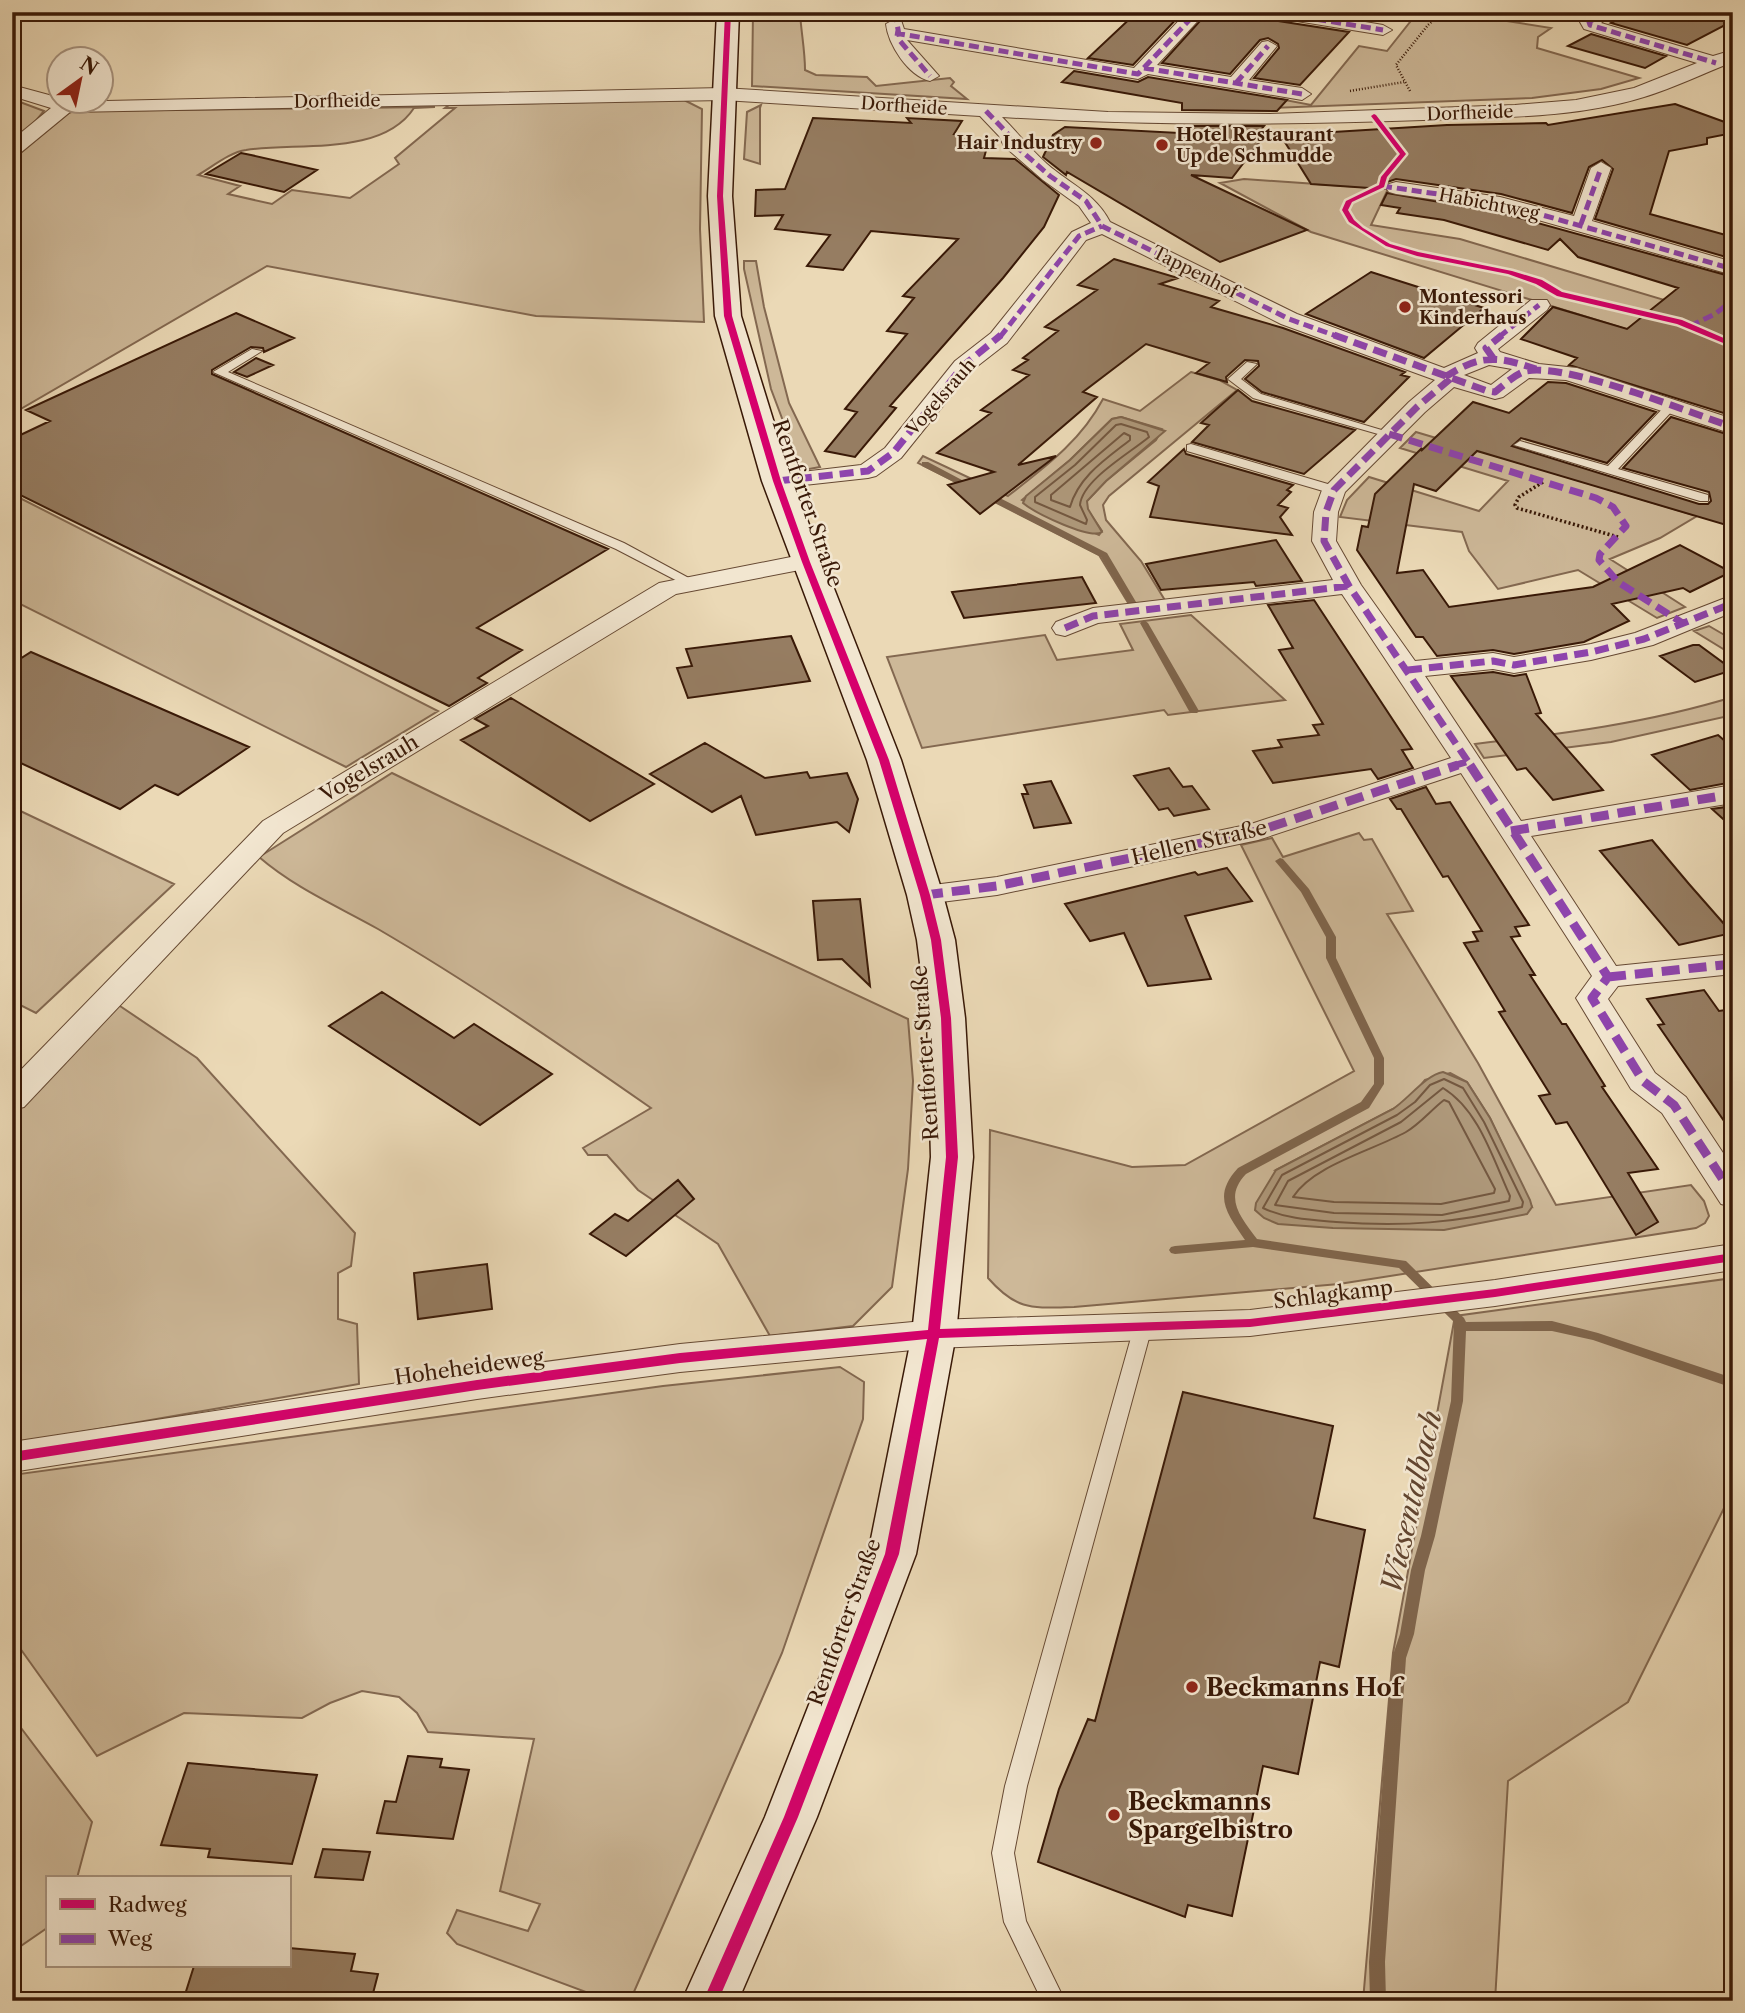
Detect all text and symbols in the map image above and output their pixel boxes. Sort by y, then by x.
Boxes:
north arrow [46,46,116,116]
text: N [76,52,102,80]
street label: Dorfheide [293,89,381,113]
street label: Dorfheide [860,92,948,120]
street label: Dorfheide [1426,100,1514,126]
place label: Hotel Restaurant Up de Schmudde [1176,124,1334,167]
place label: Hair Industry [957,132,1083,154]
marker: Hair Industry [1088,135,1104,151]
marker: Hotel Restaurant Up de Schmudde [1154,137,1170,153]
street label: Habichtweg [1437,183,1542,225]
street label: Tappenhof [1148,241,1244,304]
place label: Montessori Kinderhaus [1419,286,1527,329]
marker: Montessori Kinderhaus [1397,299,1413,315]
street label: Vogelsrauh [901,354,980,441]
street label: Rentforter Straße [768,416,848,590]
street label: Vogelsrauh [314,729,423,808]
street label: Hellen Straße [1129,814,1269,870]
street label: Rentforter Straße [906,964,944,1142]
street label: Schlagkamp [1272,1274,1394,1314]
street label: Hoheheideweg [393,1344,546,1390]
water label: Wiesentalbach [1373,1407,1449,1597]
street label: Rentforter Straße [802,1535,886,1709]
place label: Beckmanns Hof [1206,1673,1406,1702]
marker: Beckmanns Hof [1184,1679,1200,1695]
place label: Beckmanns Spargelbistro [1128,1787,1293,1844]
marker: Beckmanns Spargelbistro [1106,1807,1122,1823]
legend [46,1876,290,1968]
text: Radweg [108,1892,188,1917]
text: Weg [107,1926,153,1951]

